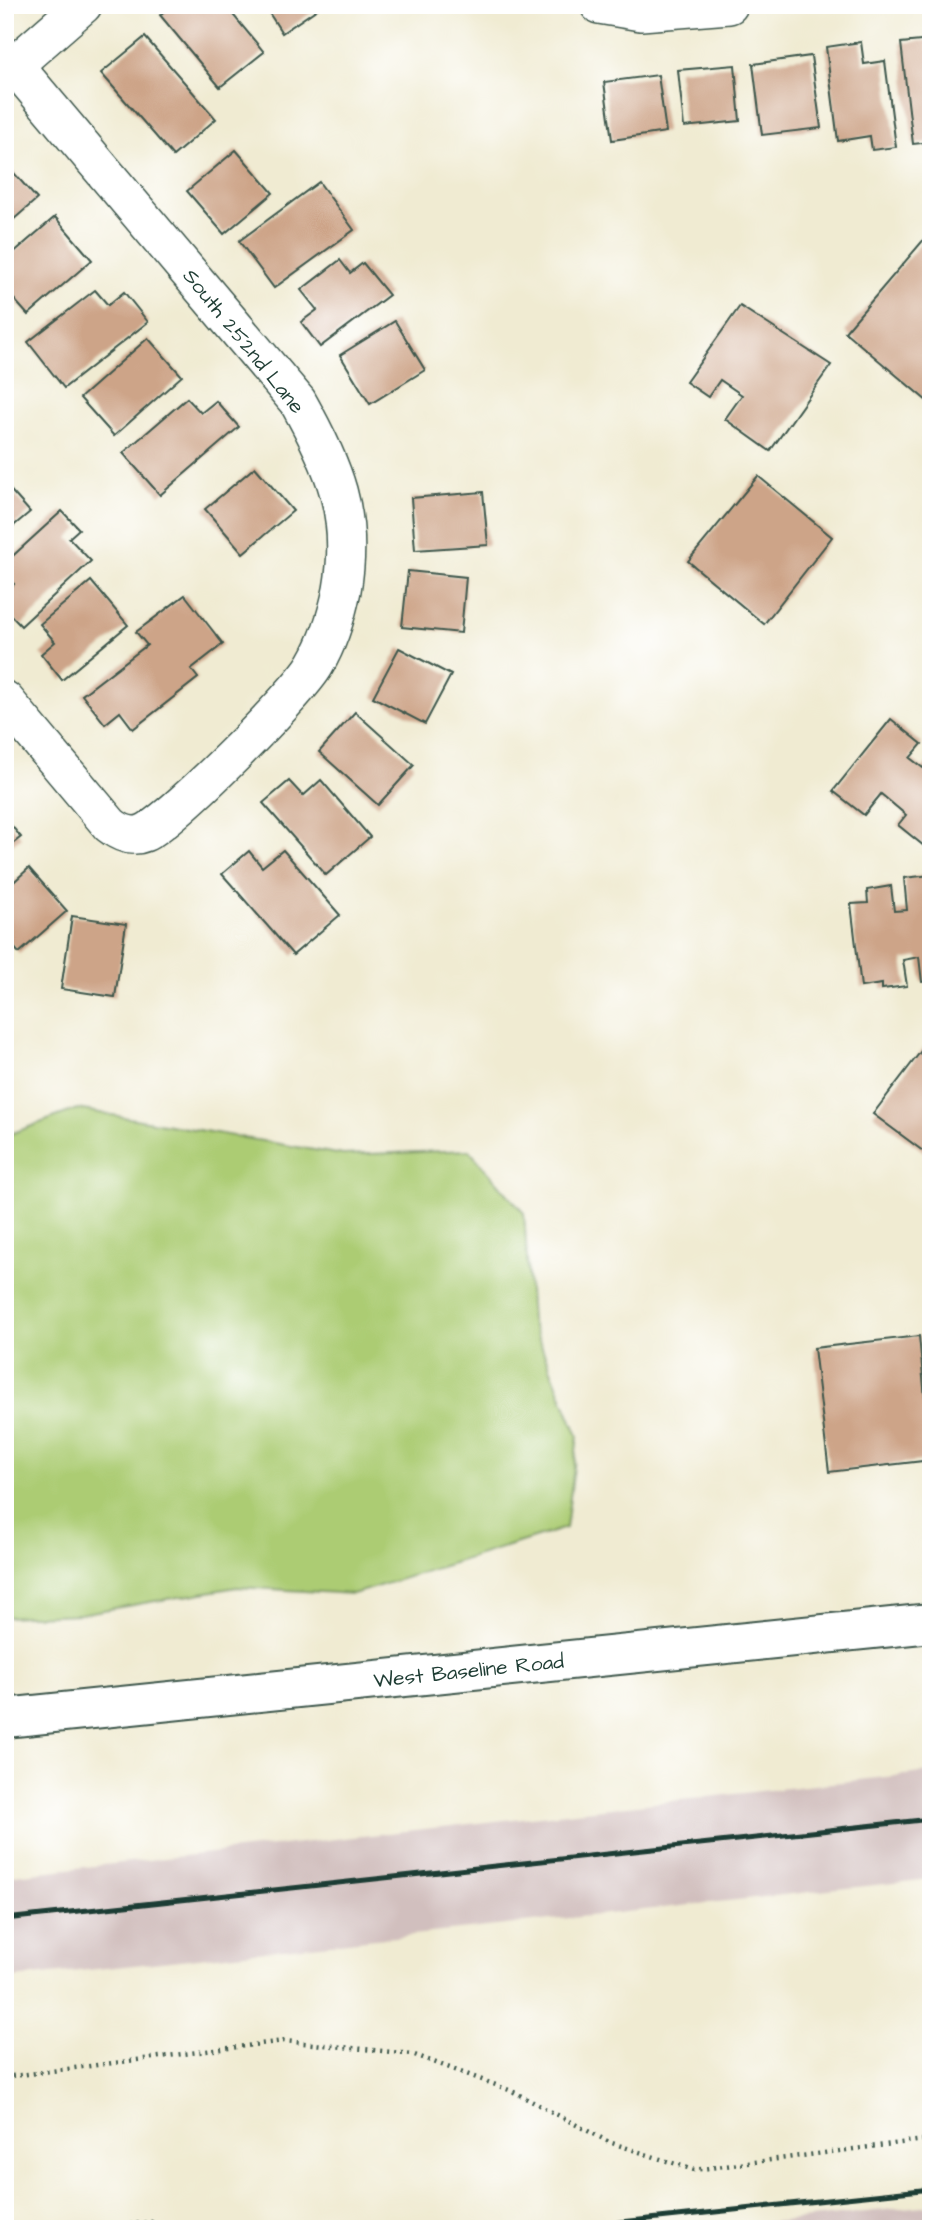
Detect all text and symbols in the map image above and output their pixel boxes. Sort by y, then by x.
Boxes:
street label: South 252nd Lane [176,263,311,420]
street label: West Baseline Road [372,1647,565,1695]

